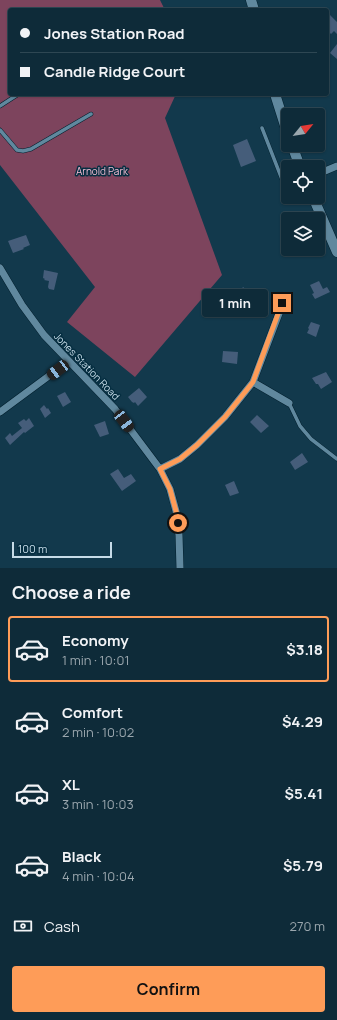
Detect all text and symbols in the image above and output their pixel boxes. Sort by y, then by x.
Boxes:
text: Jones Station Road [44,23,185,44]
text: Candle Ridge Court [44,61,185,82]
north arrow [281,108,325,152]
map controls [281,108,325,256]
button: locate [281,160,325,204]
park label: Arnold Park [76,164,129,178]
button: layers [281,212,325,256]
callout: 1 min [202,289,268,317]
text: 1 min [219,294,251,312]
route end [273,294,291,312]
street label: Jones Station Road [51,329,123,403]
car [45,358,71,382]
car [112,408,136,434]
route start [169,514,187,532]
scale bar [12,540,112,559]
text: 100 m [18,541,47,556]
text: Choose a ride [12,580,131,604]
text: Economy [62,630,129,651]
icon: car [14,631,50,667]
text: $3.18 [286,639,323,660]
text: 1 min · 10:01 [62,651,129,669]
text: Comfort [62,702,123,723]
icon: car [14,703,50,739]
text: $4.29 [282,711,323,732]
text: 2 min · 10:02 [62,723,134,741]
text: XL [62,774,80,795]
icon: car [14,775,50,811]
text: $5.41 [285,783,323,804]
text: 3 min · 10:03 [62,795,134,813]
text: Black [62,846,101,867]
icon: car [14,847,50,883]
text: $5.79 [283,855,323,876]
text: 4 min · 10:04 [62,867,135,885]
icon: cash [12,915,34,937]
text: Cash [44,916,80,937]
text: 270 m [290,917,325,935]
button: Confirm [12,966,325,1012]

